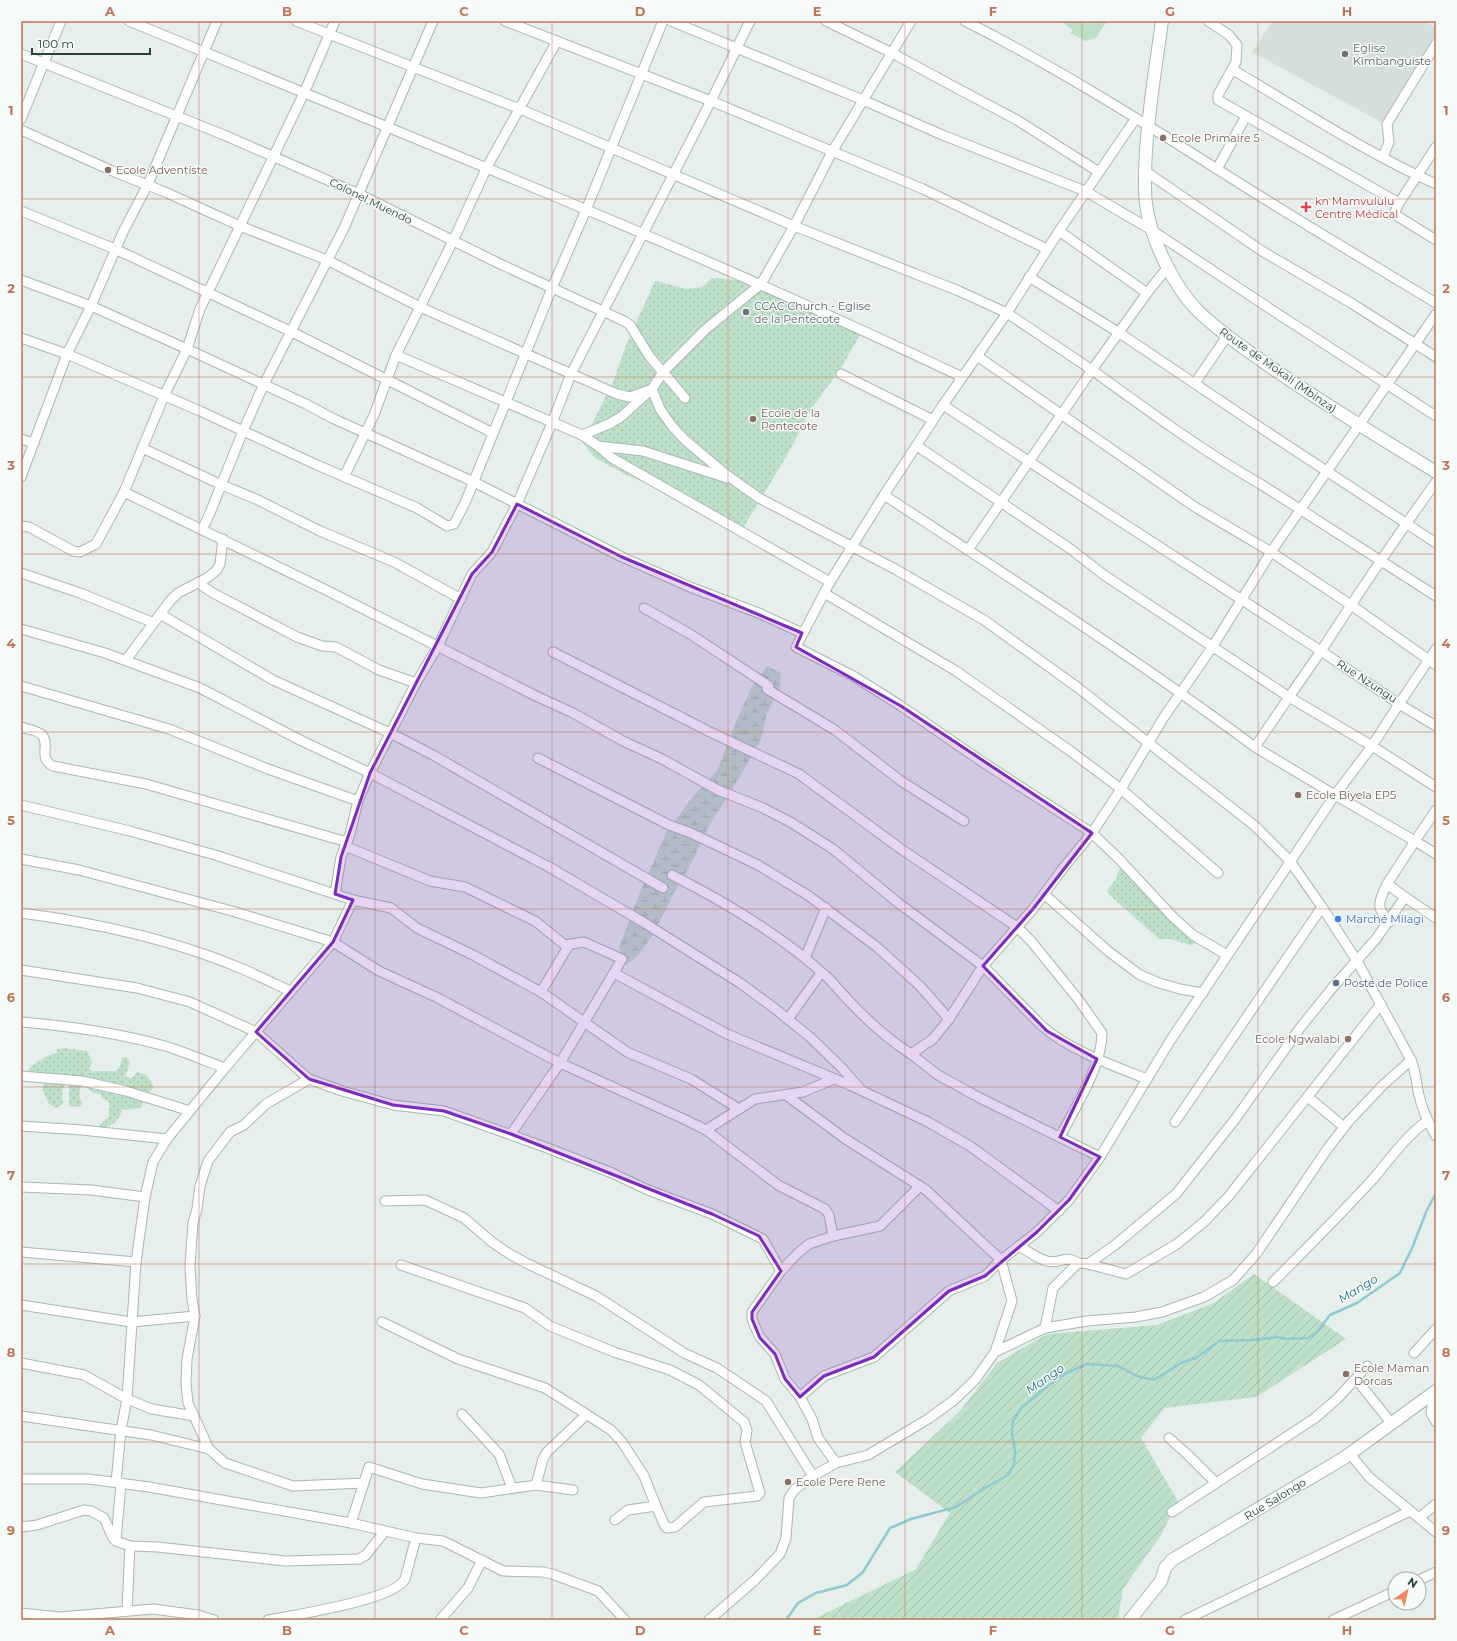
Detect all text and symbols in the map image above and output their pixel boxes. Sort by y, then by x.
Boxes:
text: A [104,3,116,19]
text: B [282,3,292,19]
text: C [459,3,469,19]
text: D [635,3,646,19]
text: E [813,3,822,19]
text: F [989,3,997,19]
text: G [1165,3,1175,19]
text: H [1342,3,1352,19]
scale bar [32,30,150,56]
text: 100 m [38,36,74,51]
place label: Eglise Kimbanguiste [1353,41,1431,68]
marker: Eglise Kimbanguiste [1340,49,1350,59]
text: 1 [8,102,14,118]
text: 1 [1443,102,1449,118]
place label: Ecole Primaire 5 [1171,131,1260,145]
marker: Ecole Primaire 5 [1158,133,1168,143]
place label: Ecole Adventiste [116,163,208,177]
marker: Ecole Adventiste [103,165,113,175]
street label: Colonel Muendo [327,175,415,227]
place label: kn Mamvululu Centre Médical [1315,194,1398,221]
marker: kn Mamvululu Centre Médical [1300,201,1312,213]
text: 2 [7,280,15,296]
text: 2 [1442,280,1450,296]
place label: CCAC Church - Eglise de la Pentecote [754,299,871,326]
marker: CCAC Church - Eglise de la Pentecote [741,307,751,317]
street label: Route de Mokali (Mbinza) [1217,324,1339,416]
place label: Ecole de la Pentecote [761,406,820,433]
marker: Ecole de la Pentecote [748,414,758,424]
text: 3 [6,457,15,473]
text: 3 [1441,457,1450,473]
text: 4 [7,635,16,651]
text: 4 [1442,635,1451,651]
street label: Rue Nzungu [1334,656,1400,706]
place label: Ecole Biyela EP5 [1306,788,1396,802]
marker: Ecole Biyela EP5 [1293,790,1303,800]
text: 5 [7,812,15,828]
text: 5 [1442,812,1450,828]
place label: Marché Milagi [1346,912,1424,926]
marker: Marché Milagi [1333,914,1343,924]
place label: Poste de Police [1344,976,1428,990]
marker: Poste de Police [1331,978,1341,988]
text: 6 [7,989,16,1005]
text: 6 [1442,989,1451,1005]
place label: Ecole Ngwalabi [1255,1032,1340,1046]
marker: Ecole Ngwalabi [1343,1034,1353,1044]
text: 7 [7,1167,15,1183]
text: 7 [1442,1167,1450,1183]
water label: Mango [1335,1271,1381,1306]
text: 8 [7,1344,16,1360]
text: 8 [1442,1344,1451,1360]
water label: Mango [1023,1360,1067,1397]
place label: Ecole Maman Dorcas [1354,1361,1429,1388]
marker: Ecole Maman Dorcas [1341,1369,1351,1379]
place label: Ecole Pere Rene [796,1475,886,1489]
street label: Rue Salongo [1241,1475,1309,1523]
marker: Ecole Pere Rene [783,1477,793,1487]
text: 9 [7,1522,15,1538]
text: 9 [1442,1522,1450,1538]
north arrow [1387,1571,1427,1611]
text: N [1405,1574,1420,1591]
text: A [104,1622,116,1638]
text: B [282,1622,292,1638]
text: C [459,1622,469,1638]
text: D [635,1622,646,1638]
text: E [813,1622,822,1638]
text: F [989,1622,997,1638]
text: G [1165,1622,1175,1638]
text: H [1342,1622,1352,1638]

